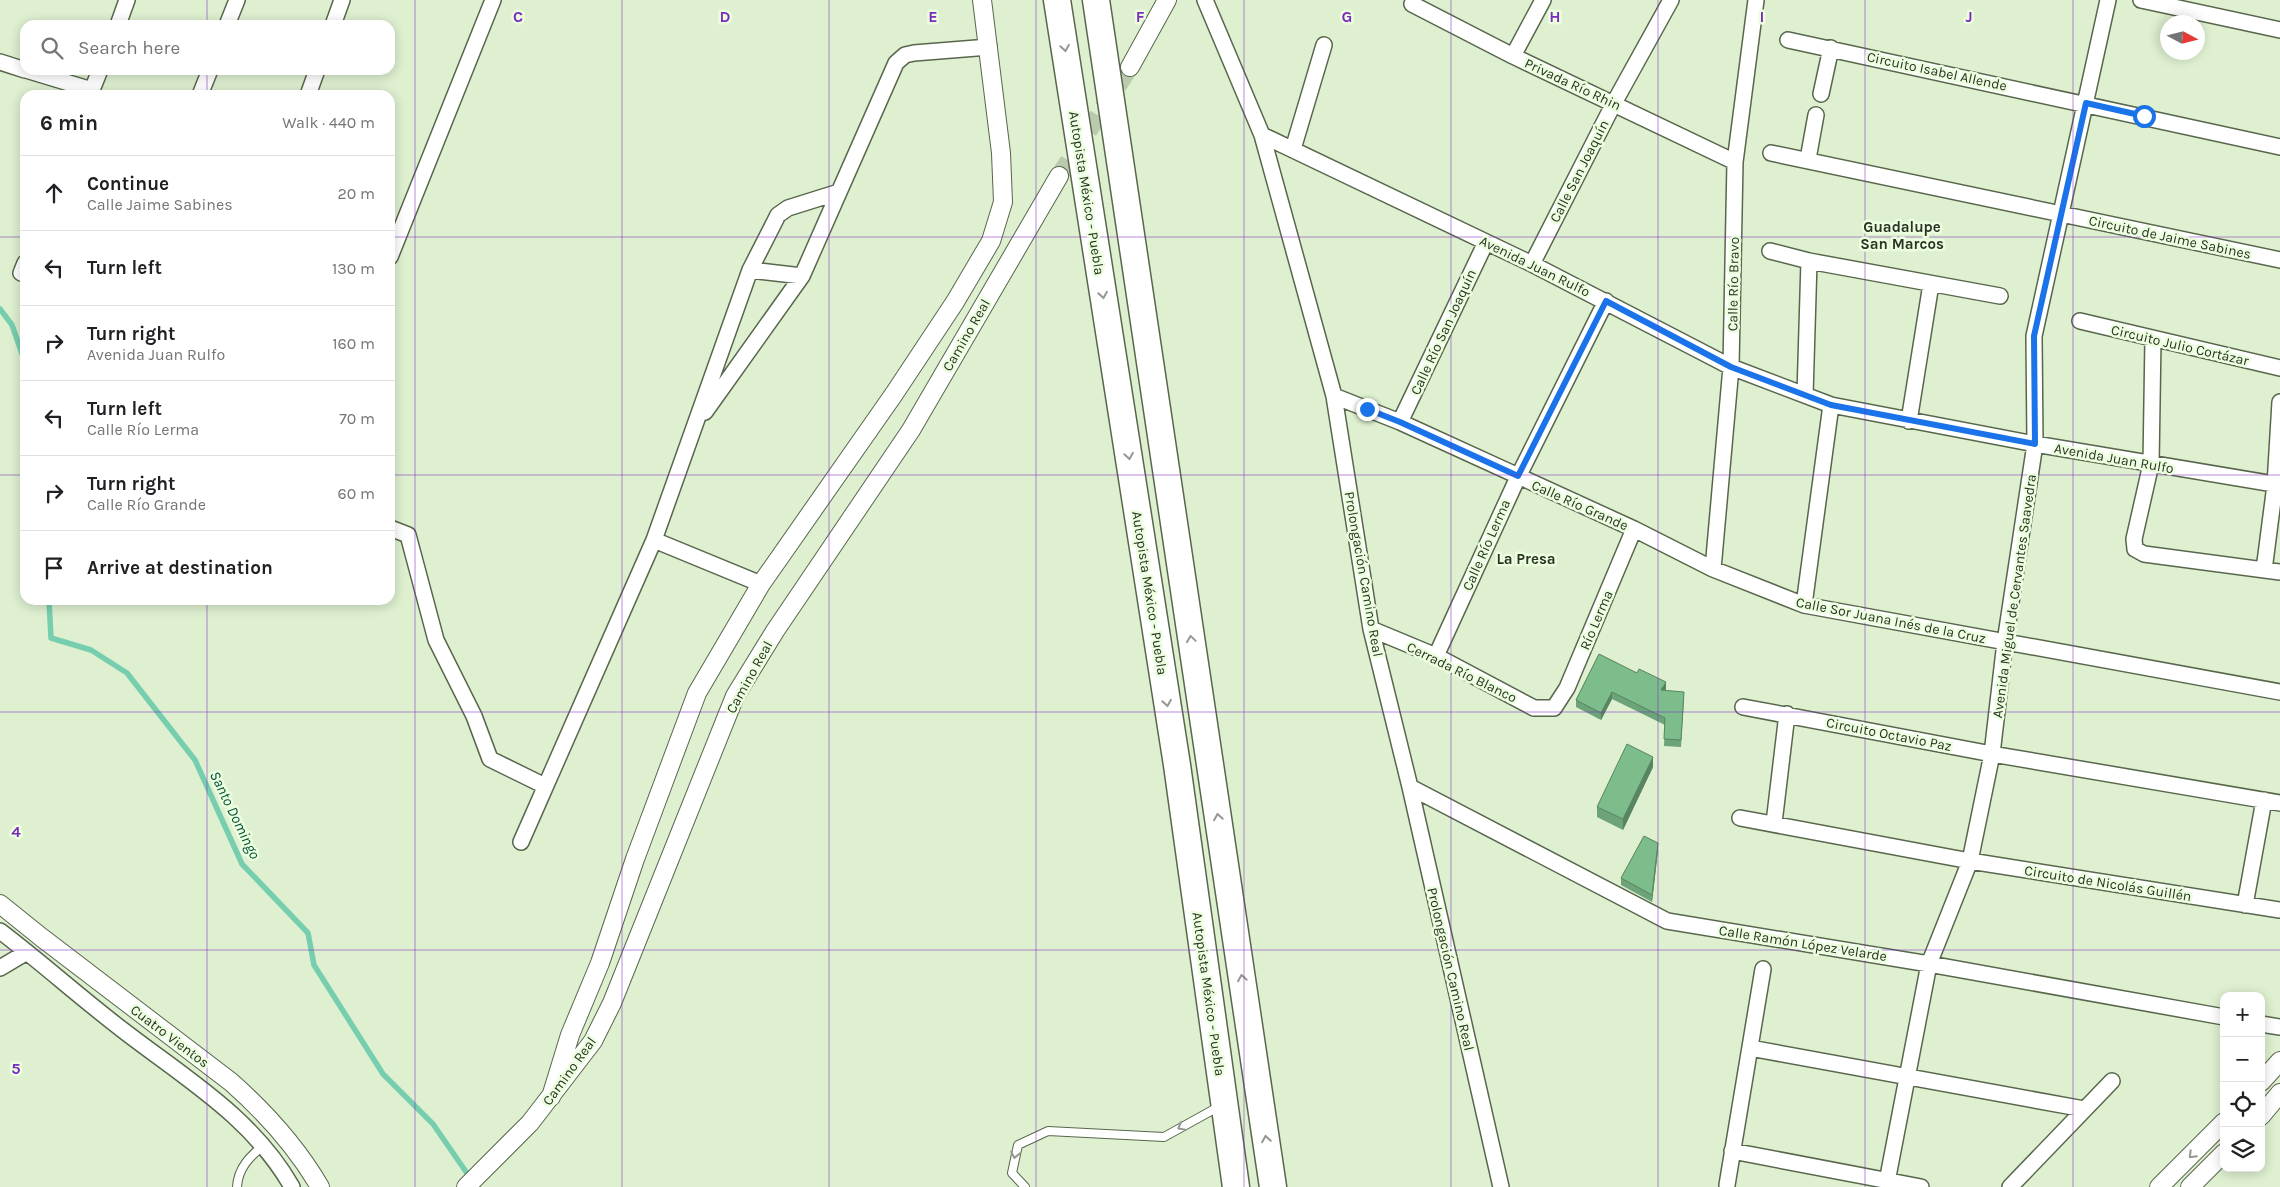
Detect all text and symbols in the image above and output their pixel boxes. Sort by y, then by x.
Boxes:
text: C [513,7,523,26]
text: D [720,7,731,26]
text: E [928,7,938,26]
text: F [1136,7,1145,26]
text: G [1342,7,1352,26]
text: H [1549,7,1561,26]
text: I [1760,7,1764,26]
text: J [1965,7,1973,26]
north arrow [2160,15,2205,60]
search box [20,20,395,75]
icon: search [38,34,66,62]
text: Search here [78,37,180,59]
one-way arrow [1059,45,1070,53]
street label: Circuito Isabel Allende [1865,48,2008,95]
street label: Privada Río Rhin [1522,55,1624,114]
route start [2133,105,2156,128]
street label: Autopista México - Puebla [1065,110,1108,276]
text: 6 min [40,111,98,135]
text: Walk · 440 m [282,113,375,132]
street label: Calle San Joaquín [1546,117,1613,225]
text: Continue [87,173,169,195]
icon: ahead [40,179,68,207]
text: 20 m [337,184,375,203]
text: Calle Jaime Sabines [87,195,233,214]
street label: Circuito de Jaime Sabines [2087,212,2253,263]
district label: Guadalupe San Marcos [1860,218,1944,253]
street label: Avenida Juan Rulfo [1477,232,1593,301]
street label: Calle Río Bravo [1724,237,1743,331]
icon: left [40,254,68,282]
text: Turn left [87,257,162,279]
text: 130 m [332,259,375,278]
street label: Calle Río San Joaquín [1407,267,1480,398]
one-way arrow [1098,291,1108,300]
street label: Camino Real [939,296,994,374]
street label: Circuito Julio Cortázar [2109,321,2251,370]
text: Turn right [87,323,176,345]
icon: right [40,329,68,357]
text: 160 m [332,334,375,353]
text: Avenida Juan Rulfo [87,345,225,364]
text: Turn left [87,398,162,420]
route end [1356,398,1379,421]
icon: left [40,404,68,432]
text: 70 m [339,409,375,428]
text: Calle Río Lerma [87,420,199,439]
street label: Avenida Juan Rulfo [2053,440,2175,477]
one-way arrow [1123,451,1133,460]
text: Turn right [87,473,176,495]
street label: Avenida Miguel de Cervantes Saavedra [1989,473,2040,719]
street label: Calle Río Grande [1529,477,1631,534]
icon: right [40,479,68,507]
text: 60 m [338,484,375,503]
street label: Prolongación Camino Real [1341,490,1386,658]
text: Calle Río Grande [87,495,206,514]
street label: Calle Río Lerma [1459,497,1514,593]
street label: Autopista México - Puebla [1128,510,1171,676]
district label: La Presa [1496,550,1556,568]
icon: arrive [40,554,68,582]
text: Arrive at destination [87,557,273,579]
street label: Río Lerma [1576,588,1617,653]
street label: Calle Sor Juana Inés de la Cruz [1794,594,1987,647]
one-way arrow [1186,635,1197,643]
street label: Camino Real [723,638,776,717]
street label: Cerrada Río Blanco [1404,638,1520,706]
one-way arrow [1161,699,1172,707]
street label: Circuito Octavio Paz [1825,714,1953,755]
water label: Santo Domingo [206,768,264,862]
one-way arrow [1213,813,1223,822]
text: 4 [11,822,21,841]
street label: Circuito de Nicolás Guillén [2023,862,2193,905]
street label: Prolongación Camino Real [1423,886,1478,1053]
street label: Autopista México - Puebla [1189,911,1228,1077]
street label: Calle Ramón López Velarde [1718,922,1888,965]
one-way arrow [1237,974,1247,982]
map controls [2220,992,2265,1172]
button: + [2220,992,2265,1037]
street label: Cuatro Vientos [127,1001,212,1071]
street label: Camino Real [539,1034,600,1109]
button: − [2220,1037,2265,1082]
text: 5 [11,1059,21,1078]
button: locate [2220,1082,2265,1127]
one-way arrow [1178,1121,1187,1131]
button: layers [2220,1127,2265,1172]
one-way arrow [1261,1134,1271,1143]
one-way arrow [2188,1149,2197,1158]
one-way arrow [1011,1151,1021,1160]

